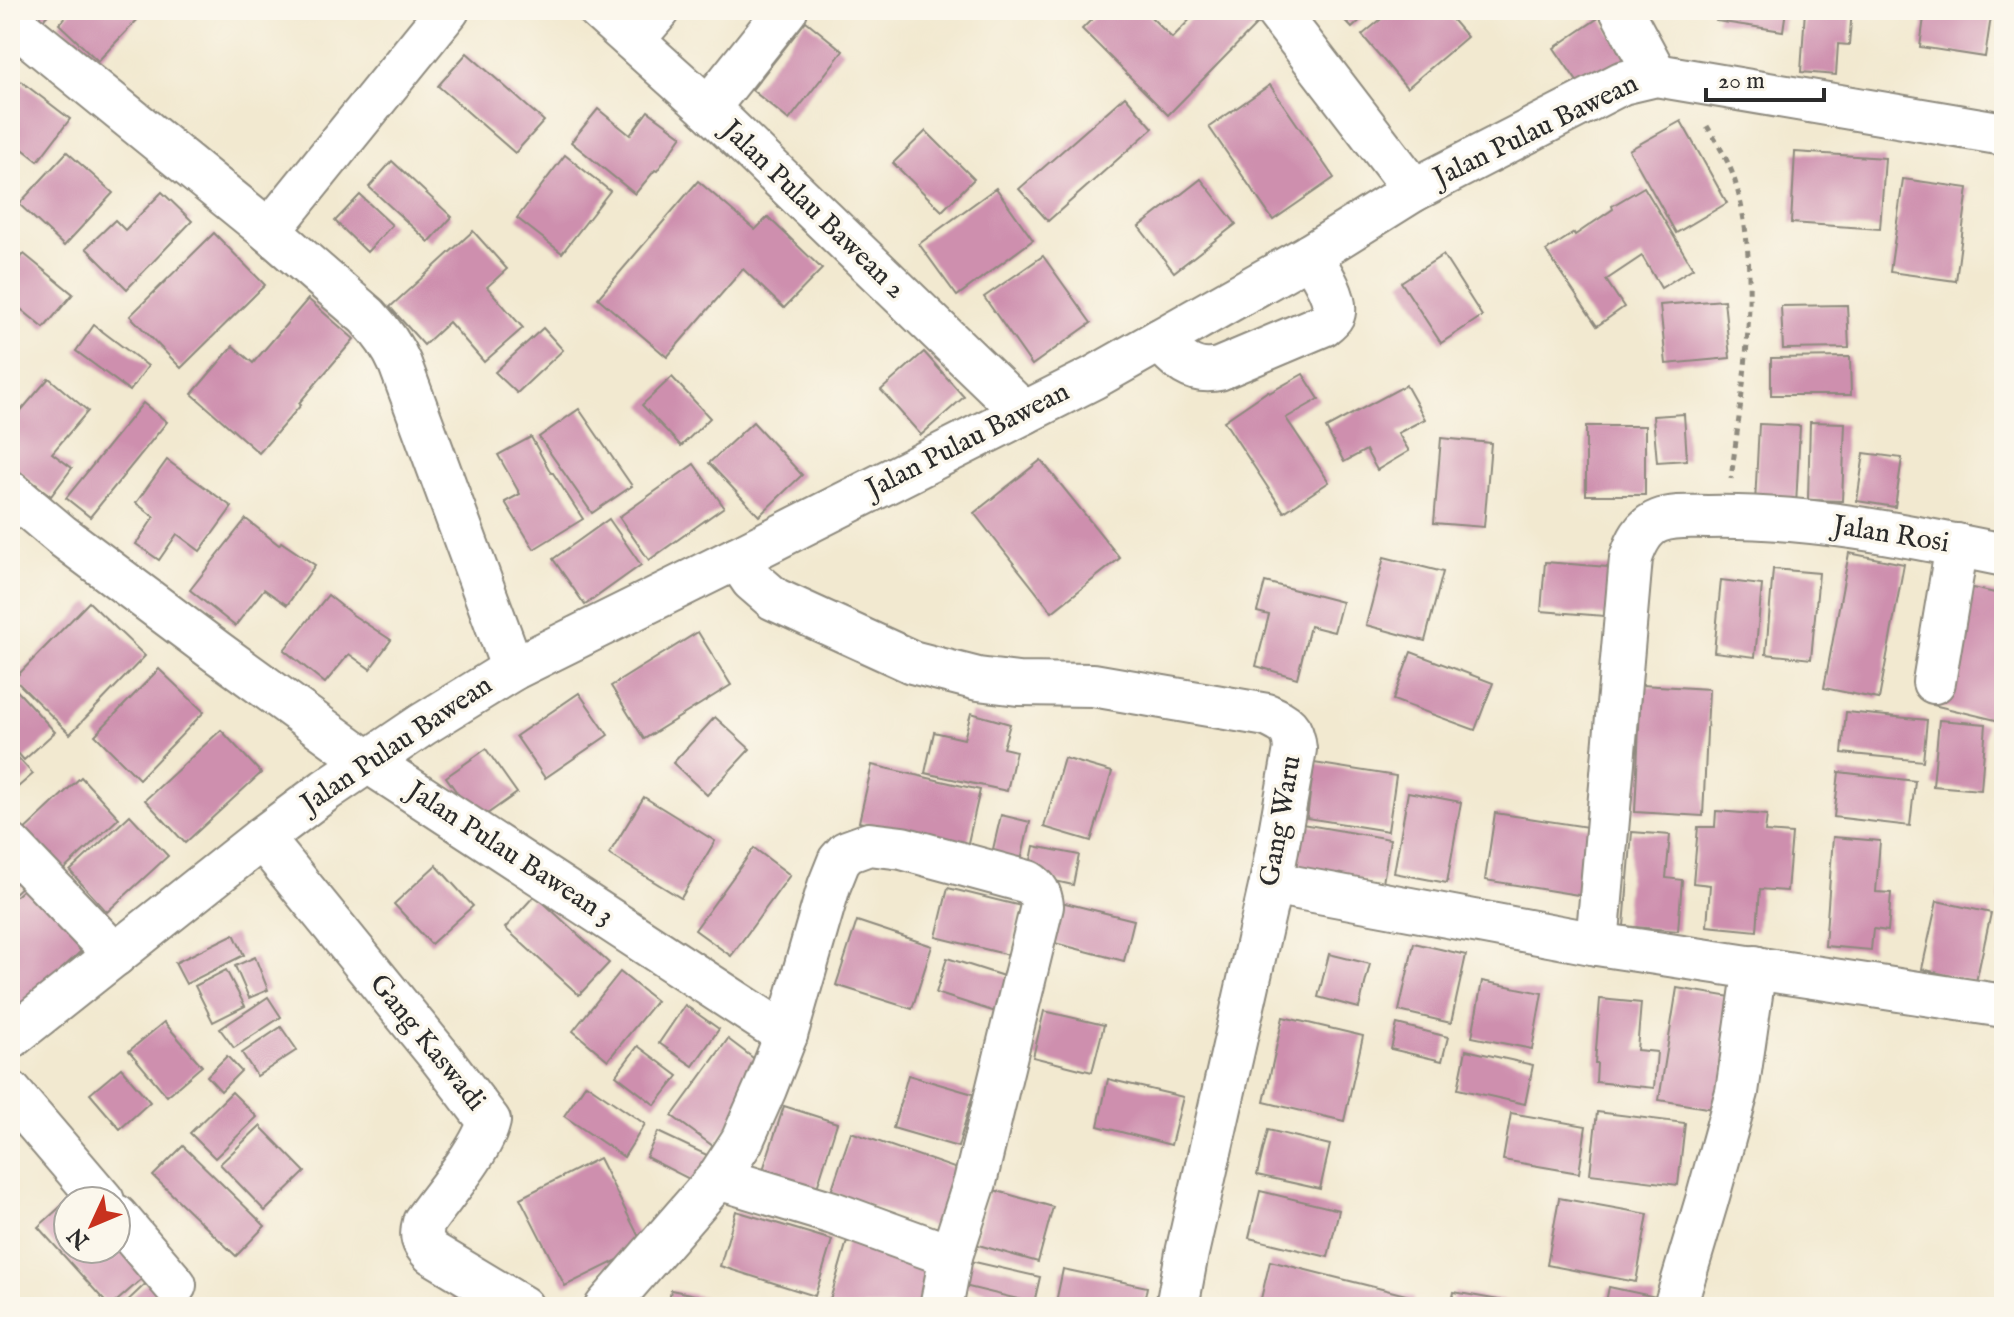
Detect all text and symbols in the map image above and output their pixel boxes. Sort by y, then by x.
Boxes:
scale bar [1706,52,1824,102]
street label: Jalan Pulau Bawean [1425,66,1644,197]
text: 20 m [1718,66,1765,97]
street label: Jalan Pulau Bawean 2 [712,111,912,307]
street label: Jalan Pulau Bawean [858,375,1075,509]
street label: Jalan Rosi [1827,508,1952,561]
street label: Jalan Pulau Bawean [292,668,499,824]
street label: Gang Waru [1252,753,1310,889]
street label: Jalan Pulau Bawean 3 [397,772,620,934]
street label: Gang Kaswadi [361,968,493,1118]
north arrow [52,1185,132,1265]
text: N [62,1221,96,1255]

